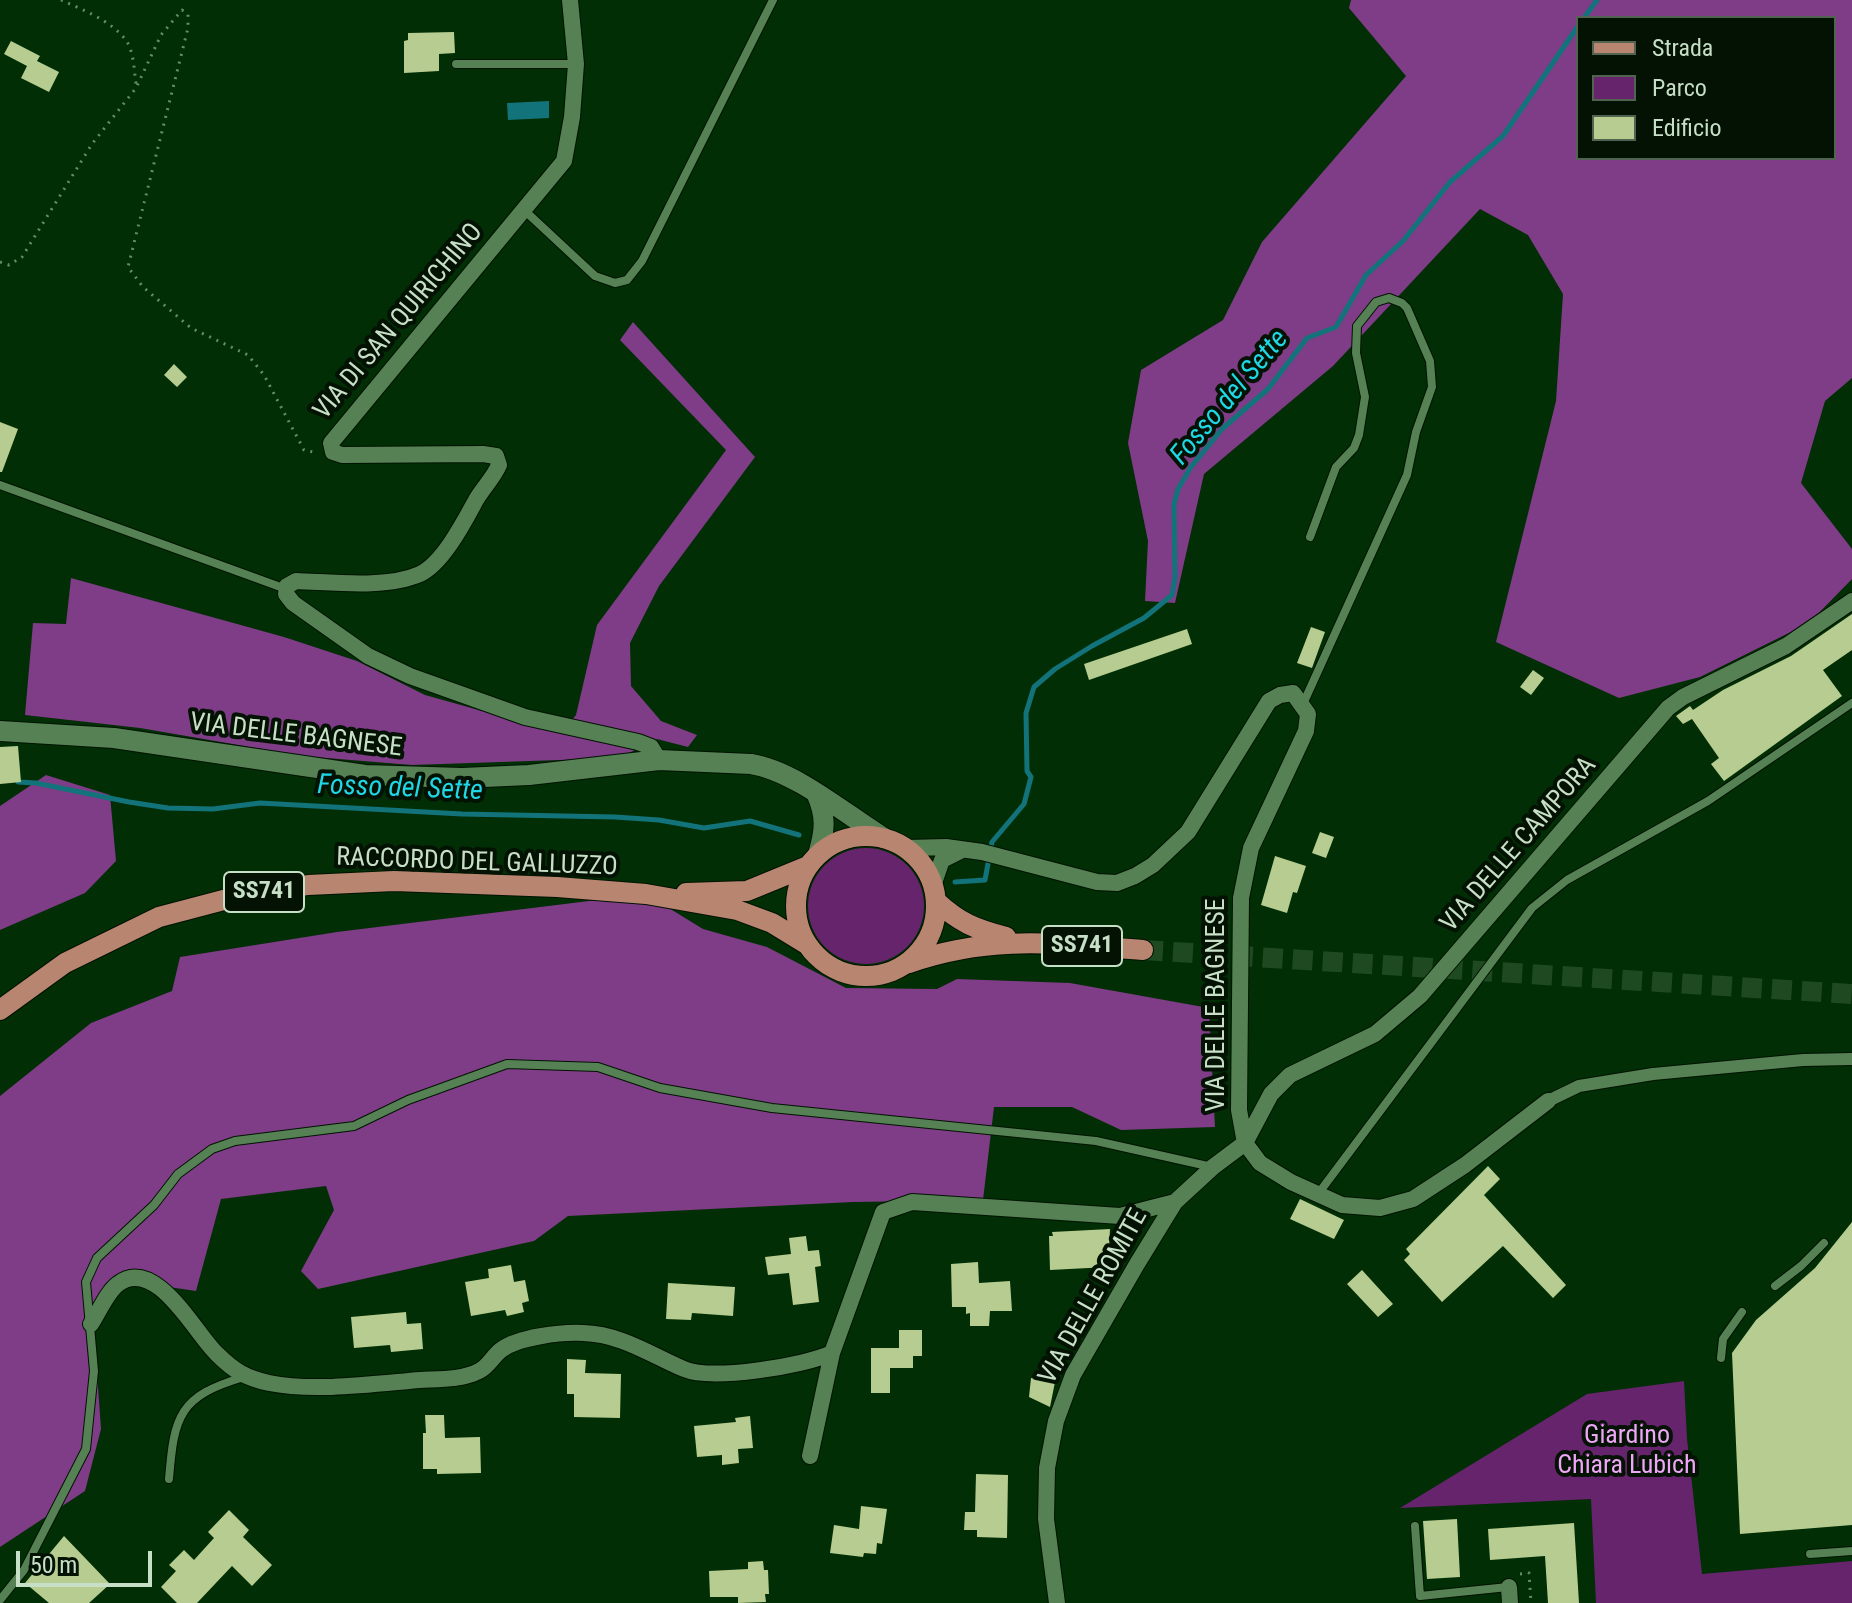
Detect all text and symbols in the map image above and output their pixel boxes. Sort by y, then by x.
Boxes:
legend [1576,16,1836,160]
text: Strada [1652,34,1713,62]
text: Parco [1652,74,1707,102]
text: Edificio [1652,114,1722,142]
street label: VIA DI SAN QUIRICHINO [308,218,490,426]
water label: Fosso del Sette [1164,324,1296,472]
street label: VIA DELLE BAGNESE [188,708,404,764]
street label: VIA DELLE CAMPORA [1434,751,1604,939]
water label: Fosso del Sette [317,769,483,809]
street label: RACCORDO DEL GALLUZZO [336,842,618,884]
road number: SS741 [224,872,304,912]
street label: VIA DELLE BAGNESE [1201,898,1233,1112]
road number: SS741 [1042,926,1122,966]
street label: VIA DELLE ROMITE [1033,1204,1155,1390]
park label: Giardino Chiara Lubich [1557,1420,1697,1482]
scale bar [20,1535,156,1585]
text: 50 m [30,1551,77,1579]

